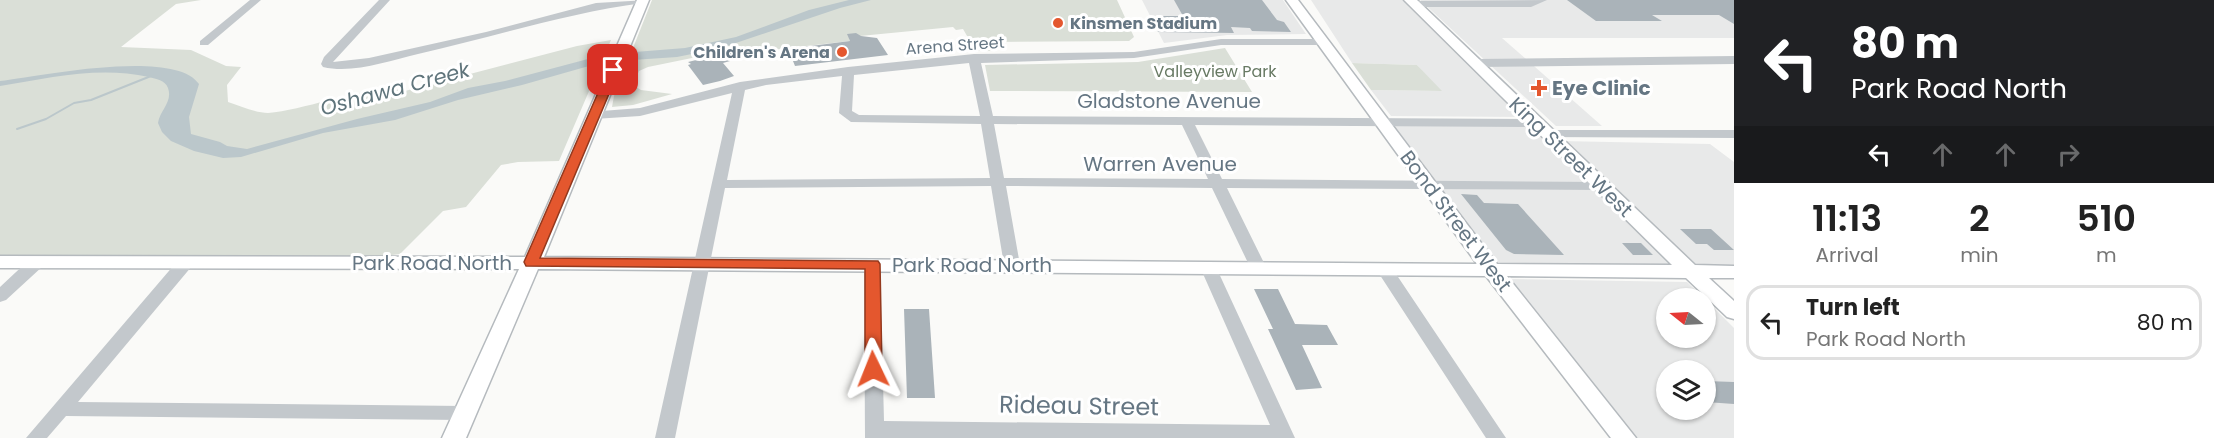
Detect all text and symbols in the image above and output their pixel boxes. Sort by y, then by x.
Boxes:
place label: Kinsmen Stadium [1070,12,1217,35]
text: 80 m [1851,14,1959,73]
marker: Kinsmen Stadium [1051,16,1065,30]
icon: left [1752,24,1830,102]
street label: Arena Street [905,31,1005,60]
place label: Children's Arena [693,41,830,64]
pin [587,44,638,95]
marker: Children's Arena [835,45,849,59]
icon: arrive [596,53,629,86]
water label: Oshawa Creek [317,54,474,122]
park label: Valleyview Park [1154,60,1277,83]
text: Park Road North [1851,70,2067,107]
place label: Eye Clinic [1552,74,1651,102]
marker: Eye Clinic [1530,79,1548,97]
street label: Gladstone Avenue [1077,87,1261,115]
street label: King Street West [1503,91,1639,223]
icon: left [1863,138,1896,171]
icon: ahead [1926,138,1959,171]
icon: ahead [1989,138,2022,171]
icon: right [2052,138,2085,171]
street label: Bond Street West [1394,145,1518,297]
street label: Warren Avenue [1083,150,1237,178]
text: 11:13 [1812,193,1882,244]
text: 2 [1969,193,1990,244]
text: 510 [2076,193,2136,244]
text: Arrival [1816,241,1879,269]
text: min [1960,241,1998,269]
text: m [2096,241,2117,269]
street label: Park Road North [352,249,512,277]
street label: Park Road North [892,251,1052,279]
north arrow [1656,288,1716,348]
map controls [1656,288,1716,420]
text: Turn left [1806,292,1900,323]
icon: left [1755,306,1788,339]
text: 80 m [2137,307,2193,338]
text: Park Road North [1806,325,1966,353]
position arrow [841,337,905,401]
button: layers [1656,360,1716,420]
street label: Rideau Street [999,388,1159,423]

